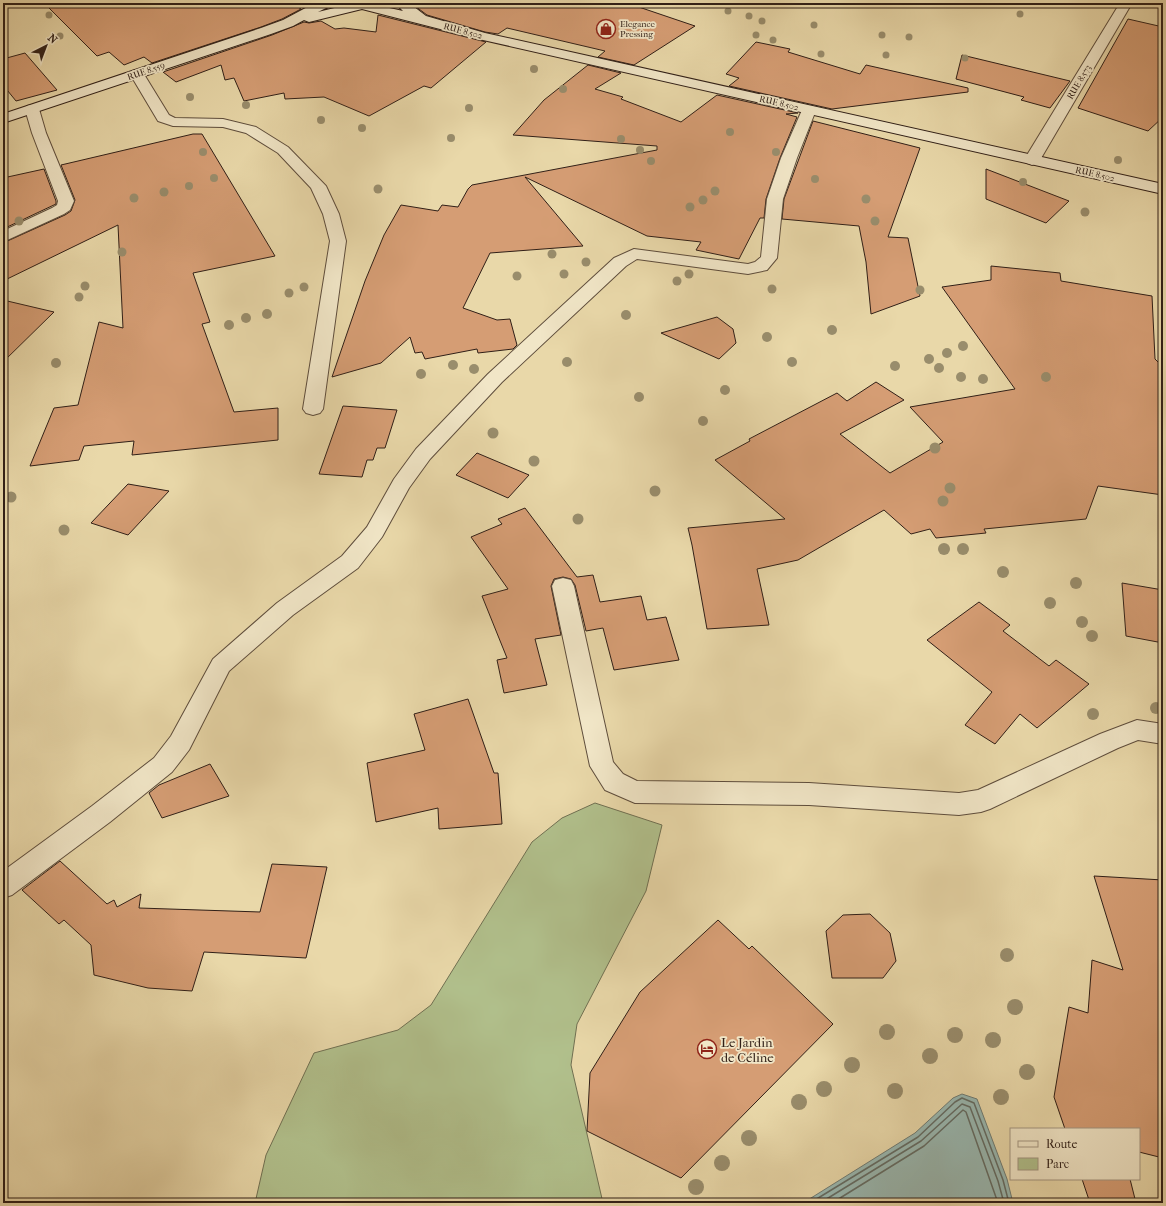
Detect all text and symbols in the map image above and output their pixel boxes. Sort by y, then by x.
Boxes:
shop icon: Elegance Pressing [595,18,617,40]
place label: Elegance Pressing [620,19,655,39]
street label: RUE 8.502 [442,21,484,41]
north arrow [26,26,66,66]
text: N [45,31,60,47]
street label: RUE 8.559 [126,60,166,82]
street label: RUE 8.573 [1065,63,1093,101]
street label: RUE 8.502 [758,94,800,112]
street label: RUE 8.502 [1074,165,1116,183]
place label: Le Jardin de Céline [721,1035,774,1065]
hotel icon: Le Jardin de Céline [696,1038,718,1060]
legend [1010,1128,1140,1180]
text: Route [1046,1137,1078,1151]
text: Parc [1046,1157,1069,1171]

